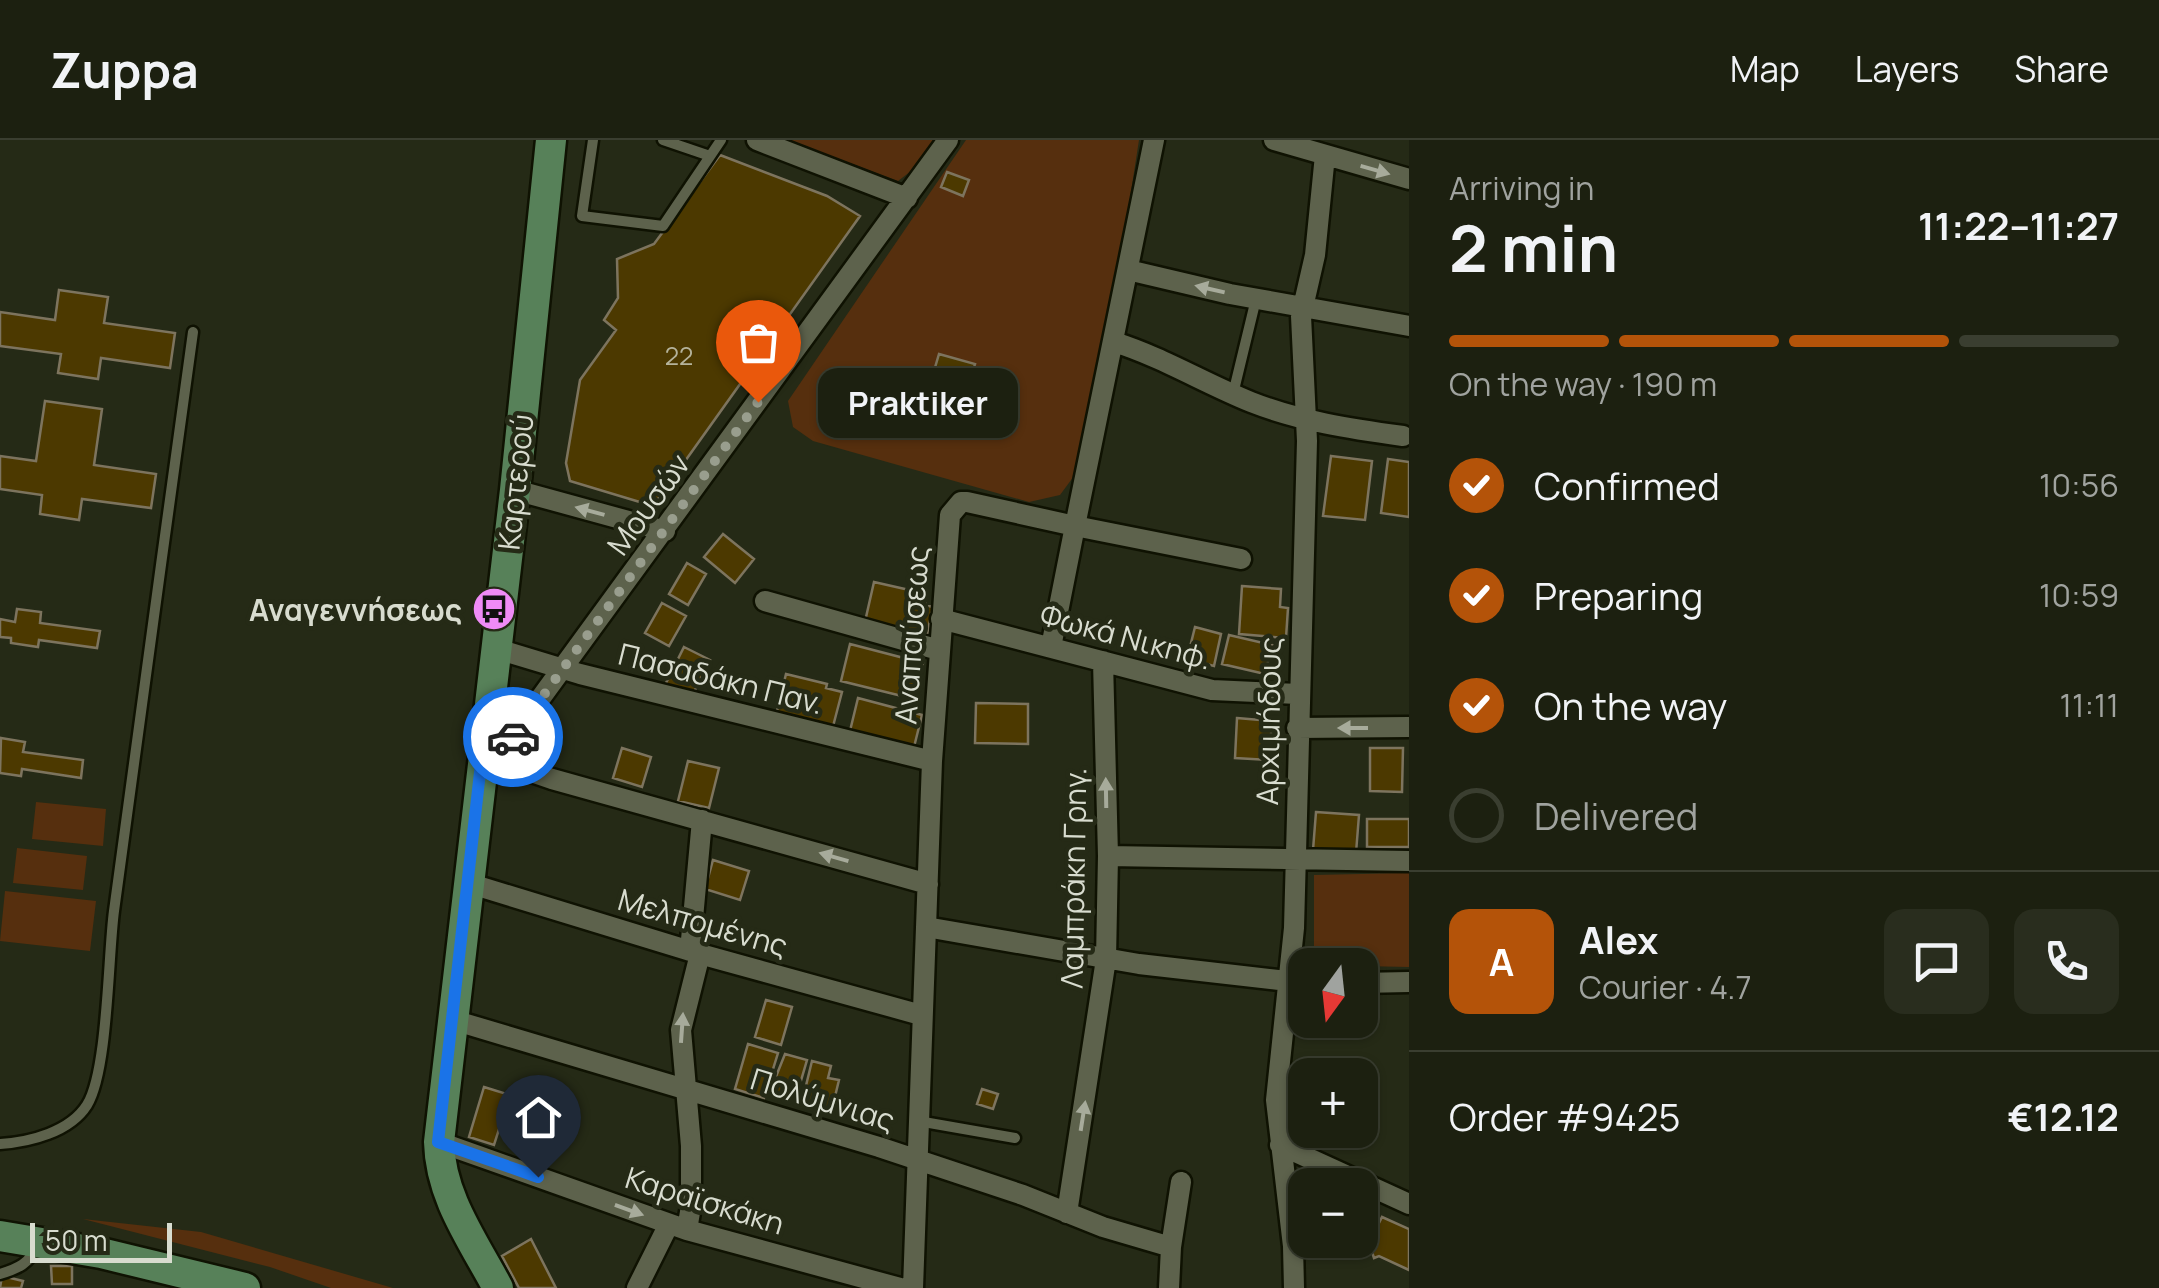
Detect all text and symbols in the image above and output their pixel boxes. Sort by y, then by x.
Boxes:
text: Zuppa [50,37,199,102]
text: Map [1730,45,1800,93]
text: Layers [1855,45,1959,93]
text: Share [2014,45,2109,93]
one-way arrow [1360,163,1391,178]
text: Arriving in [1449,166,1594,210]
text: 11:22–11:27 [1918,199,2119,251]
text: 2 min [1449,203,1618,292]
one-way arrow [1194,281,1225,296]
pin [716,300,801,403]
icon: bag [731,315,786,370]
house number: 22 [665,338,693,373]
text: On the way · 190 m [1449,362,1717,406]
callout: Praktiker [818,367,1018,437]
text: Praktiker [848,381,988,425]
street label: Καρτερού [487,412,543,552]
street label: Μουσών [597,445,699,563]
icon: check [1449,458,1504,513]
text: Confirmed [1534,459,1720,511]
text: 10:56 [2039,463,2119,507]
one-way arrow [574,502,605,518]
street label: Αναπαύσεως [884,544,938,726]
icon: check [1449,568,1504,623]
text: Preparing [1534,569,1703,621]
text: 10:59 [2039,573,2119,617]
bus stop icon: Αναγεννήσεως [471,586,517,632]
place label: Αναγεννήσεως [249,589,462,630]
street label: Φωκά Νικηφ. [1036,593,1216,679]
street label: Πασαδάκη Παν. [614,633,828,723]
street label: Αρχιμήδους [1246,636,1290,806]
icon: check [1449,678,1504,733]
text: On the way [1534,679,1727,731]
text: 11:11 [2060,683,2119,727]
courier [463,687,563,787]
icon: car [486,710,541,765]
one-way arrow [1336,720,1368,736]
street label: Λαμπράκη Γρηγ. [1051,767,1095,989]
one-way arrow [1098,777,1114,809]
text: Delivered [1534,789,1698,841]
one-way arrow [818,849,849,864]
street label: Μελπομένης [614,878,792,966]
button: chat [1884,909,1989,1014]
button: phone [2014,909,2119,1014]
text: Alex [1579,913,1658,965]
text: A [1489,935,1514,987]
north arrow [1288,948,1378,1038]
map controls [1288,948,1378,1258]
text: Courier · 4.7 [1579,965,1752,1009]
one-way arrow [674,1012,690,1044]
street label: Πολύμνιας [746,1058,900,1140]
button: + [1288,1058,1378,1148]
pin [496,1075,581,1178]
icon: home [511,1090,566,1145]
text: Order #9425 [1449,1090,1680,1142]
text: €12.12 [2008,1090,2119,1142]
one-way arrow [1076,1100,1091,1132]
street label: Καραϊσκάκη [621,1156,789,1244]
button: − [1288,1168,1378,1258]
one-way arrow [615,1203,645,1218]
scale bar [30,1218,172,1262]
text: 50 m [45,1221,108,1259]

